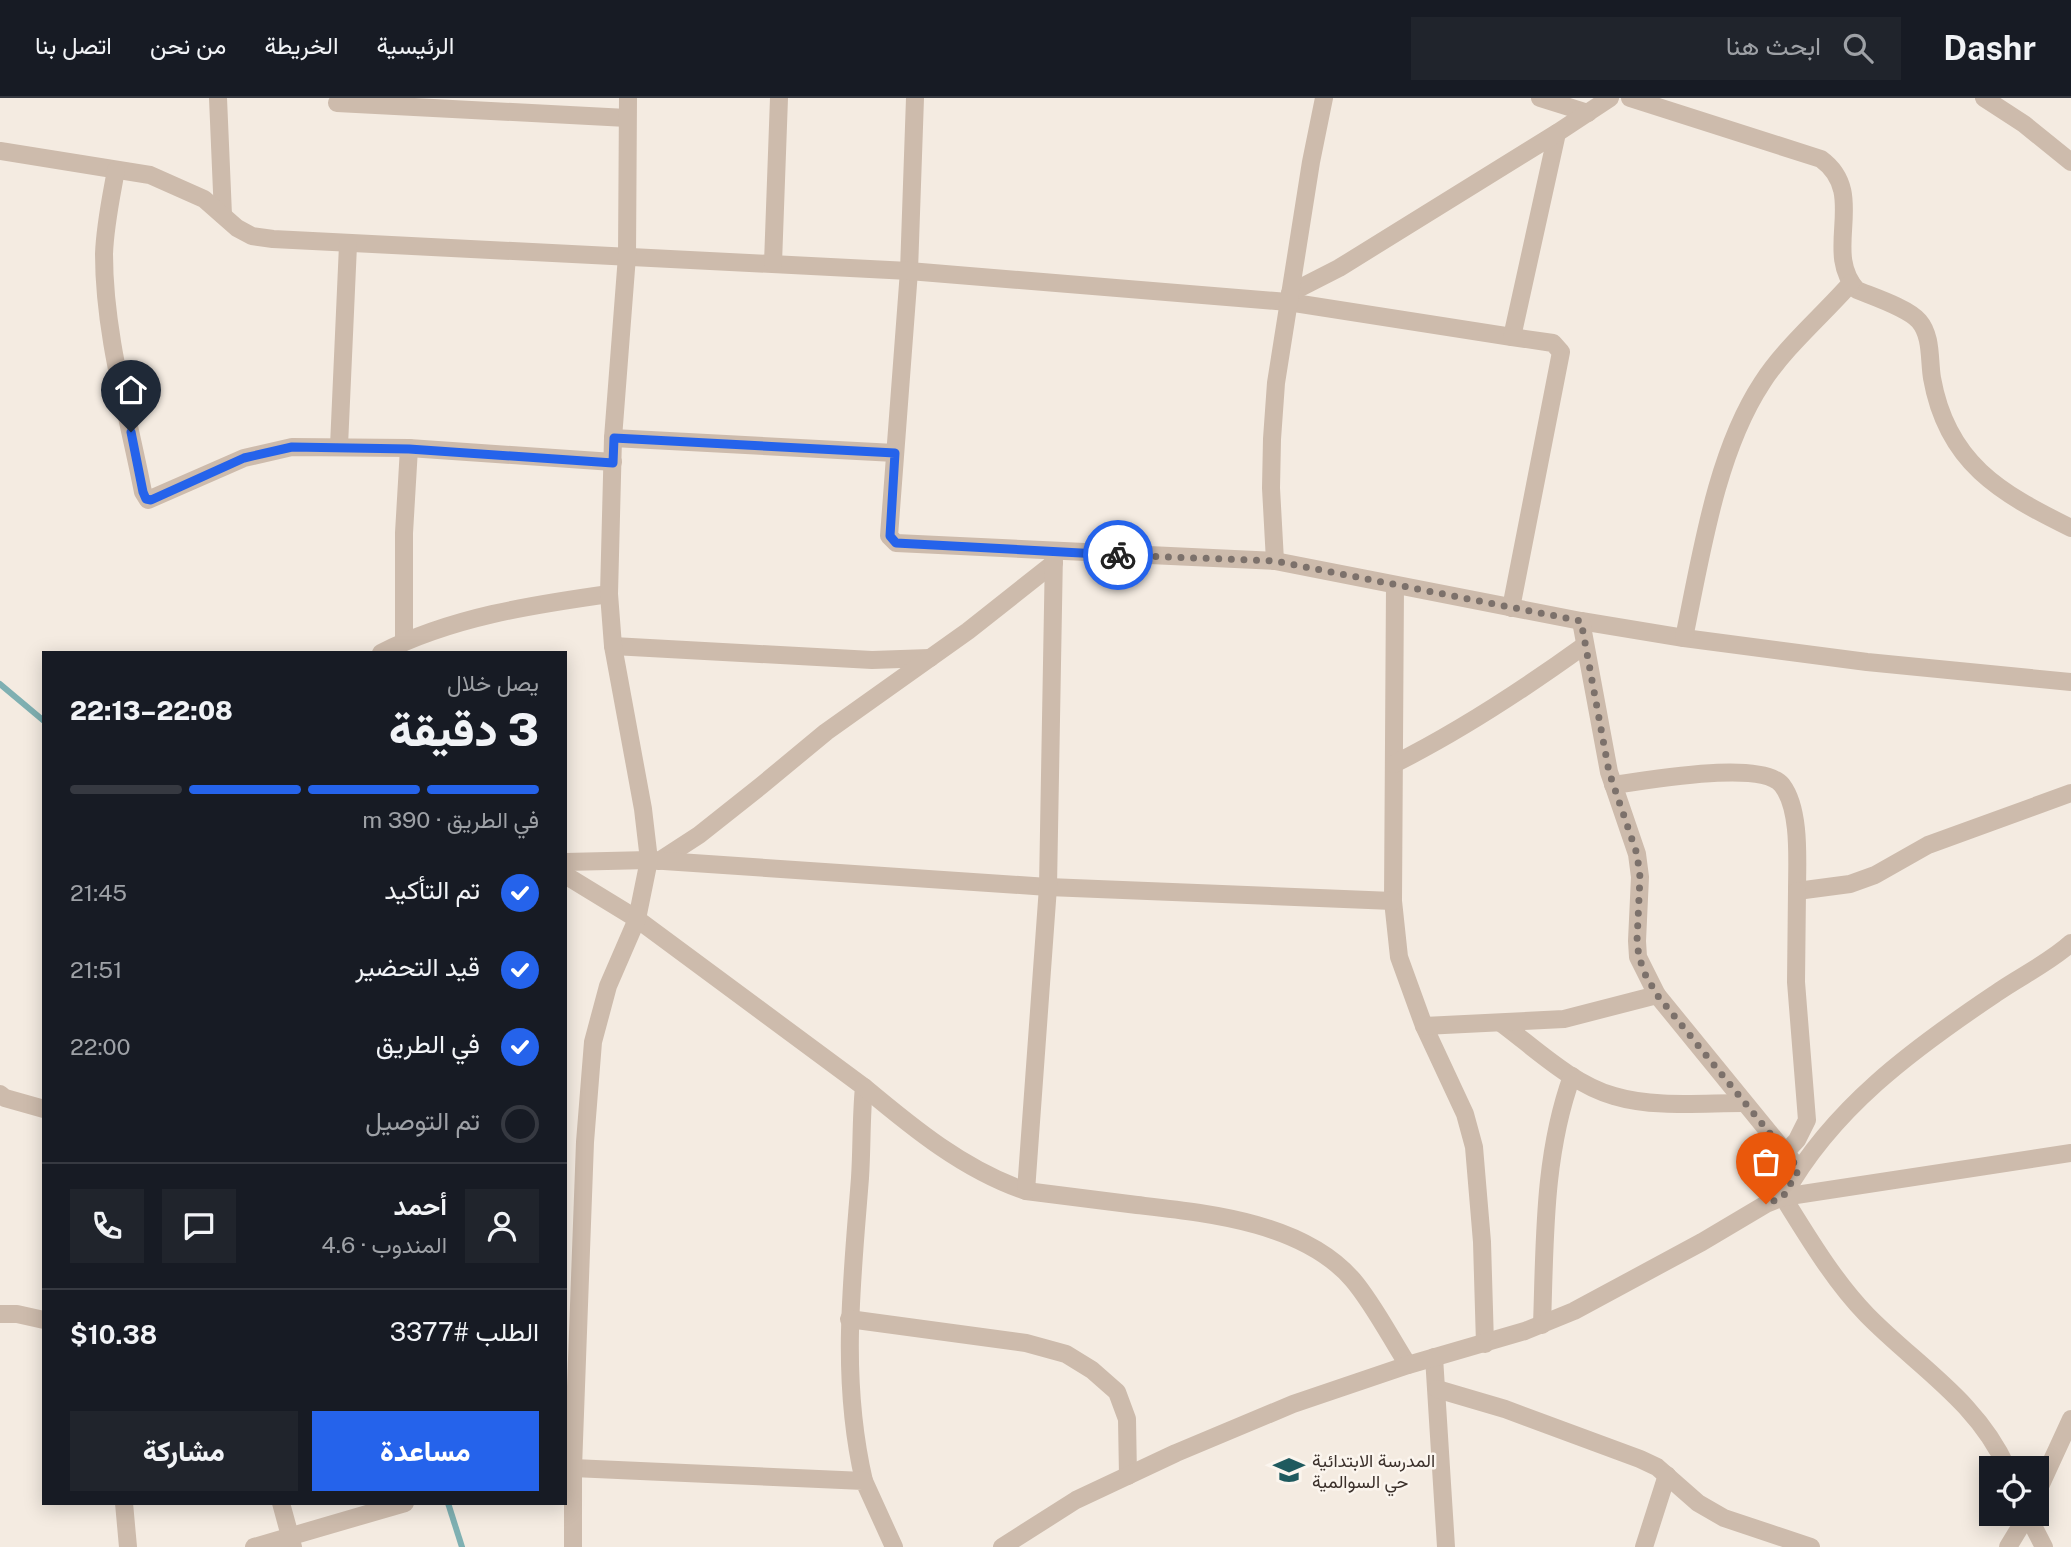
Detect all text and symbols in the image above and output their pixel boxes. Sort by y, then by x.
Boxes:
search box [1411,17,1901,80]
icon: search [1839,29,1877,67]
text: Dashr [1943,29,2036,67]
text: ابحث هنا [1726,30,1821,61]
text: اتصل بنا [35,31,112,59]
text: من نحن [150,31,226,59]
text: الخريطة [264,31,339,59]
text: الرئيسية [377,31,454,59]
pin [101,360,161,432]
icon: home [112,371,150,409]
courier [1083,520,1153,590]
icon: bike [1099,536,1137,574]
text: يصل خلال [447,669,539,696]
text: 22:08–22:13 [70,695,233,726]
text: 3 دقيقة [389,702,539,756]
text: في الطريق · 390 m [362,806,539,833]
text: تم التأكيد [384,874,480,905]
icon: check [501,874,539,912]
text: 21:45 [70,879,127,906]
text: قيد التحضير [355,951,480,982]
icon: check [501,951,539,989]
text: 21:51 [70,956,122,983]
text: في الطريق [376,1028,480,1059]
icon: check [501,1028,539,1066]
text: 22:00 [70,1033,131,1060]
text: تم التوصيل [365,1105,480,1136]
pin [1736,1132,1796,1204]
icon: bag [1747,1143,1785,1181]
button: phone [70,1189,144,1263]
button: chat [162,1189,236,1263]
button: person [465,1189,539,1263]
text: أحمد [394,1190,447,1221]
text: المندوب · 4.6 [321,1231,447,1258]
text: الطلب #3377 [390,1316,539,1347]
text: $10.38 [70,1319,157,1350]
button: مشاركة [70,1411,298,1491]
button: مساعدة [312,1411,539,1491]
place label: المدرسة الابتدائية حي السوالمية [1312,1450,1435,1497]
school or university icon: المدرسة الابتدائية حي السوالمية [1272,1453,1306,1487]
map controls [1979,1456,2049,1526]
button: locate [1979,1456,2049,1526]

